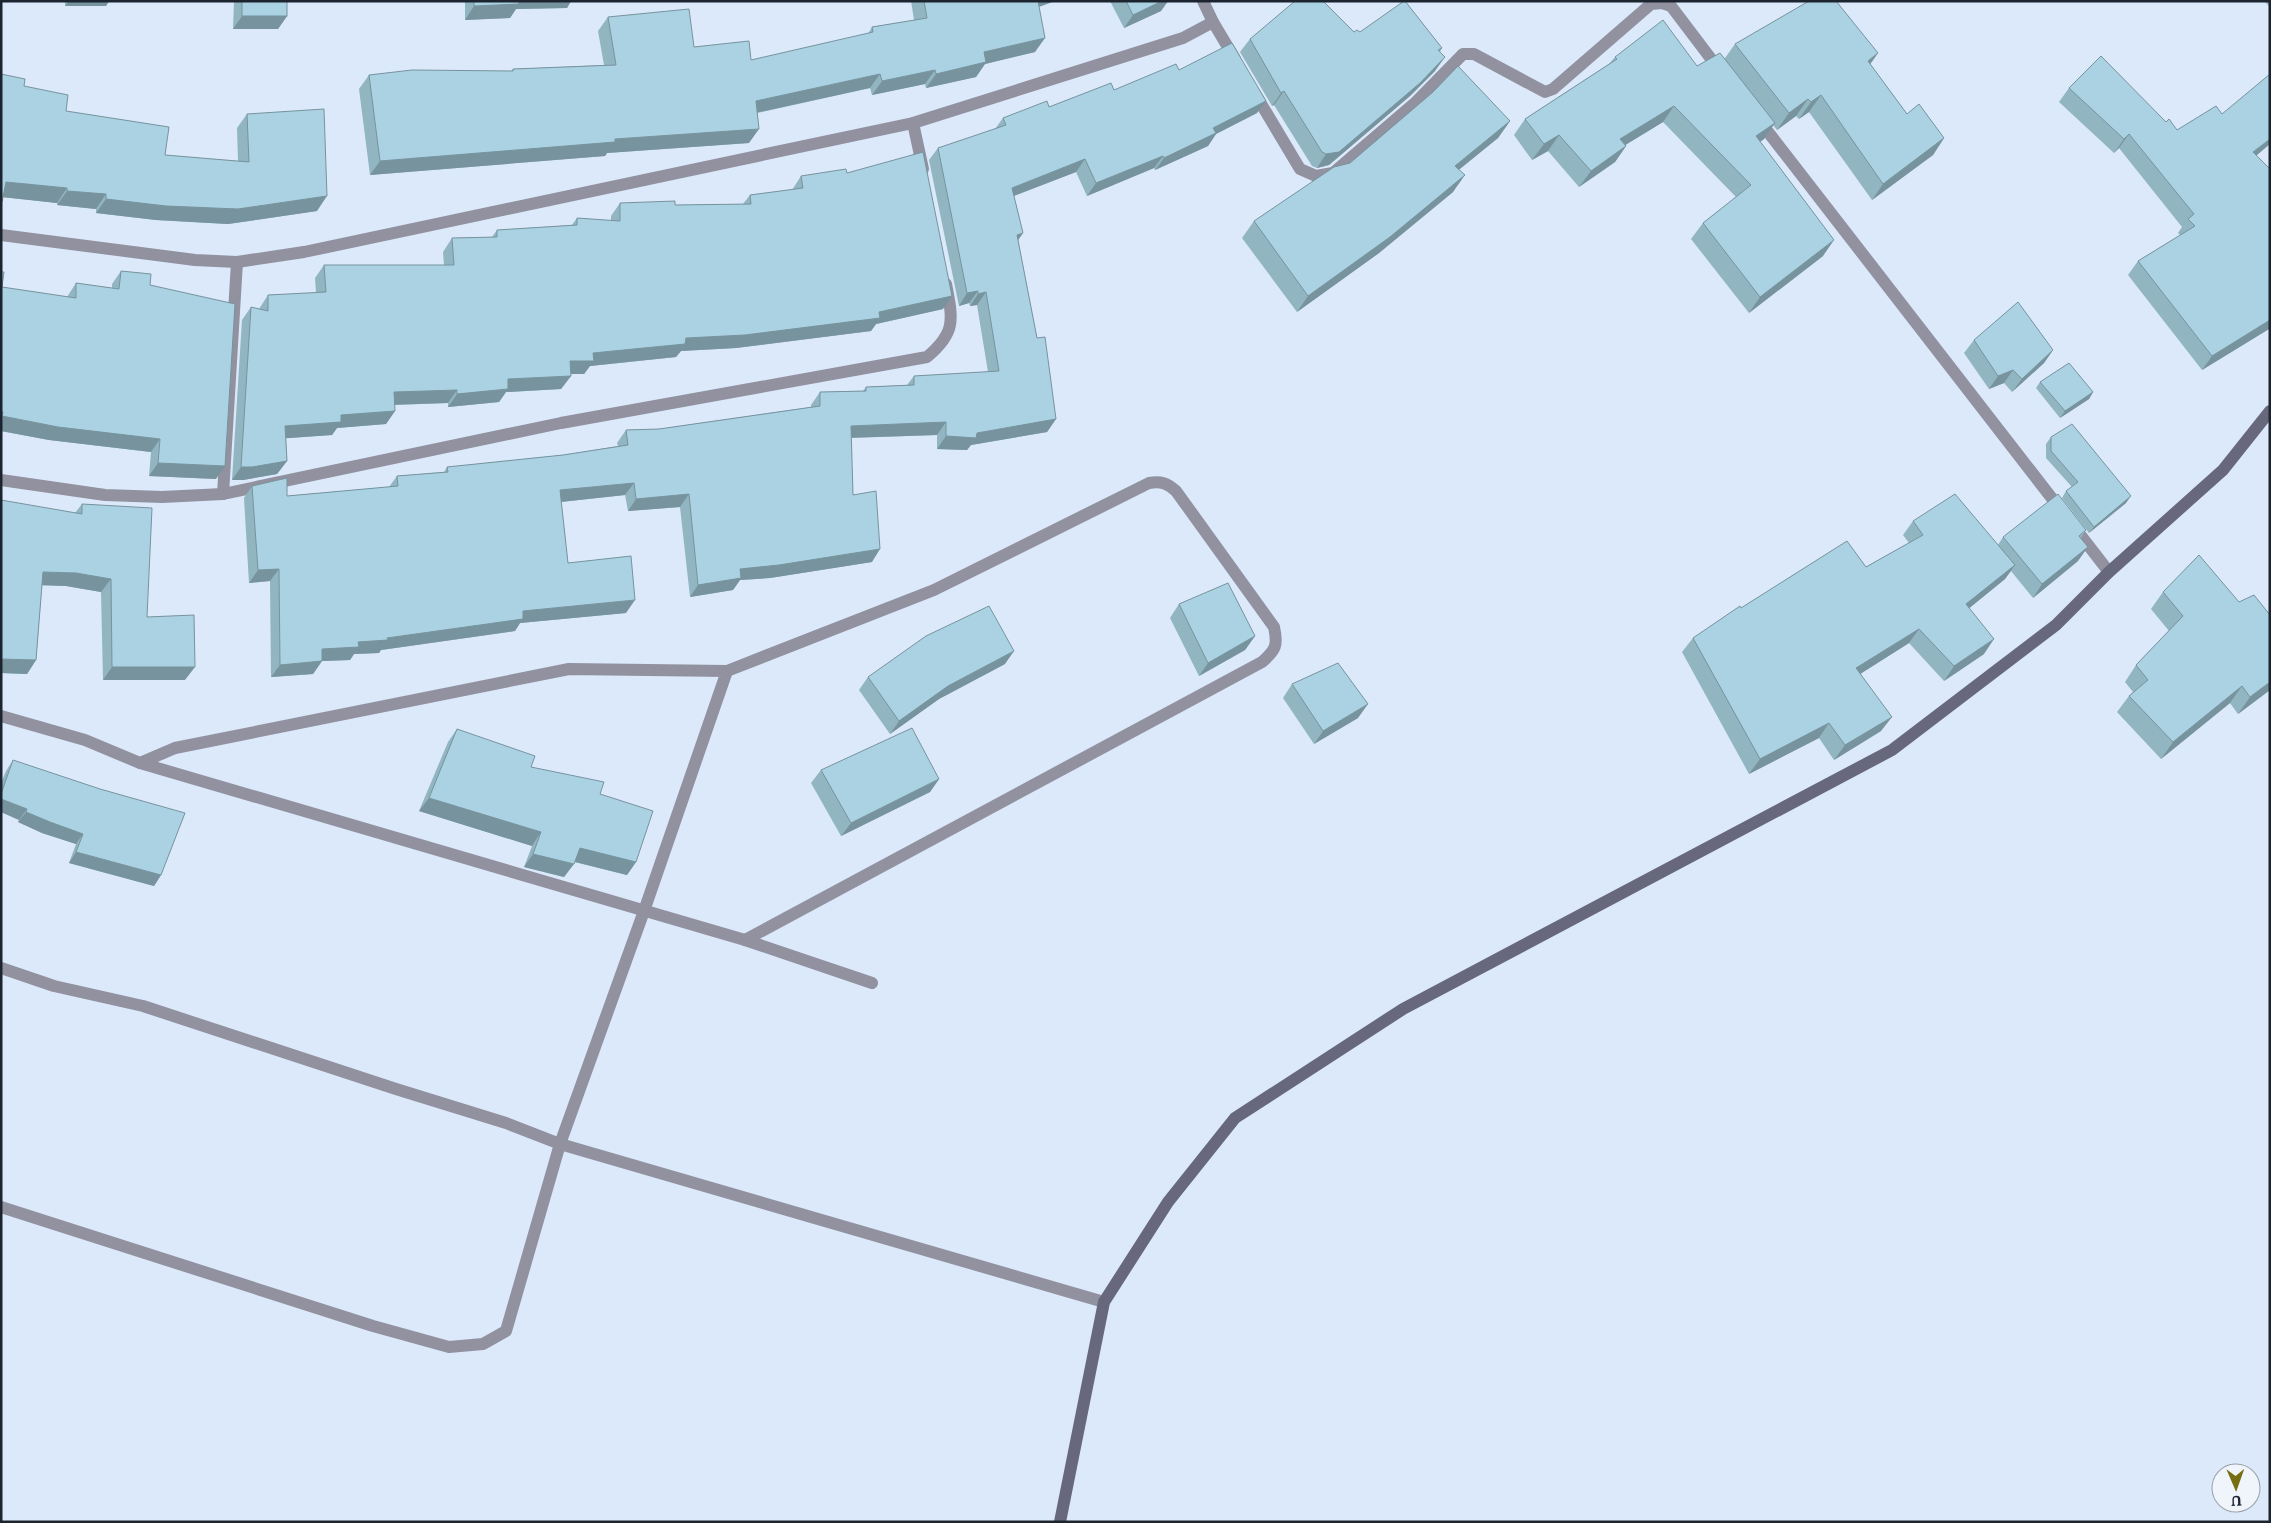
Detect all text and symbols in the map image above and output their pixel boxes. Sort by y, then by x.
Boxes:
north arrow [2211,1463,2261,1513]
text: U [2231,1492,2242,1512]

